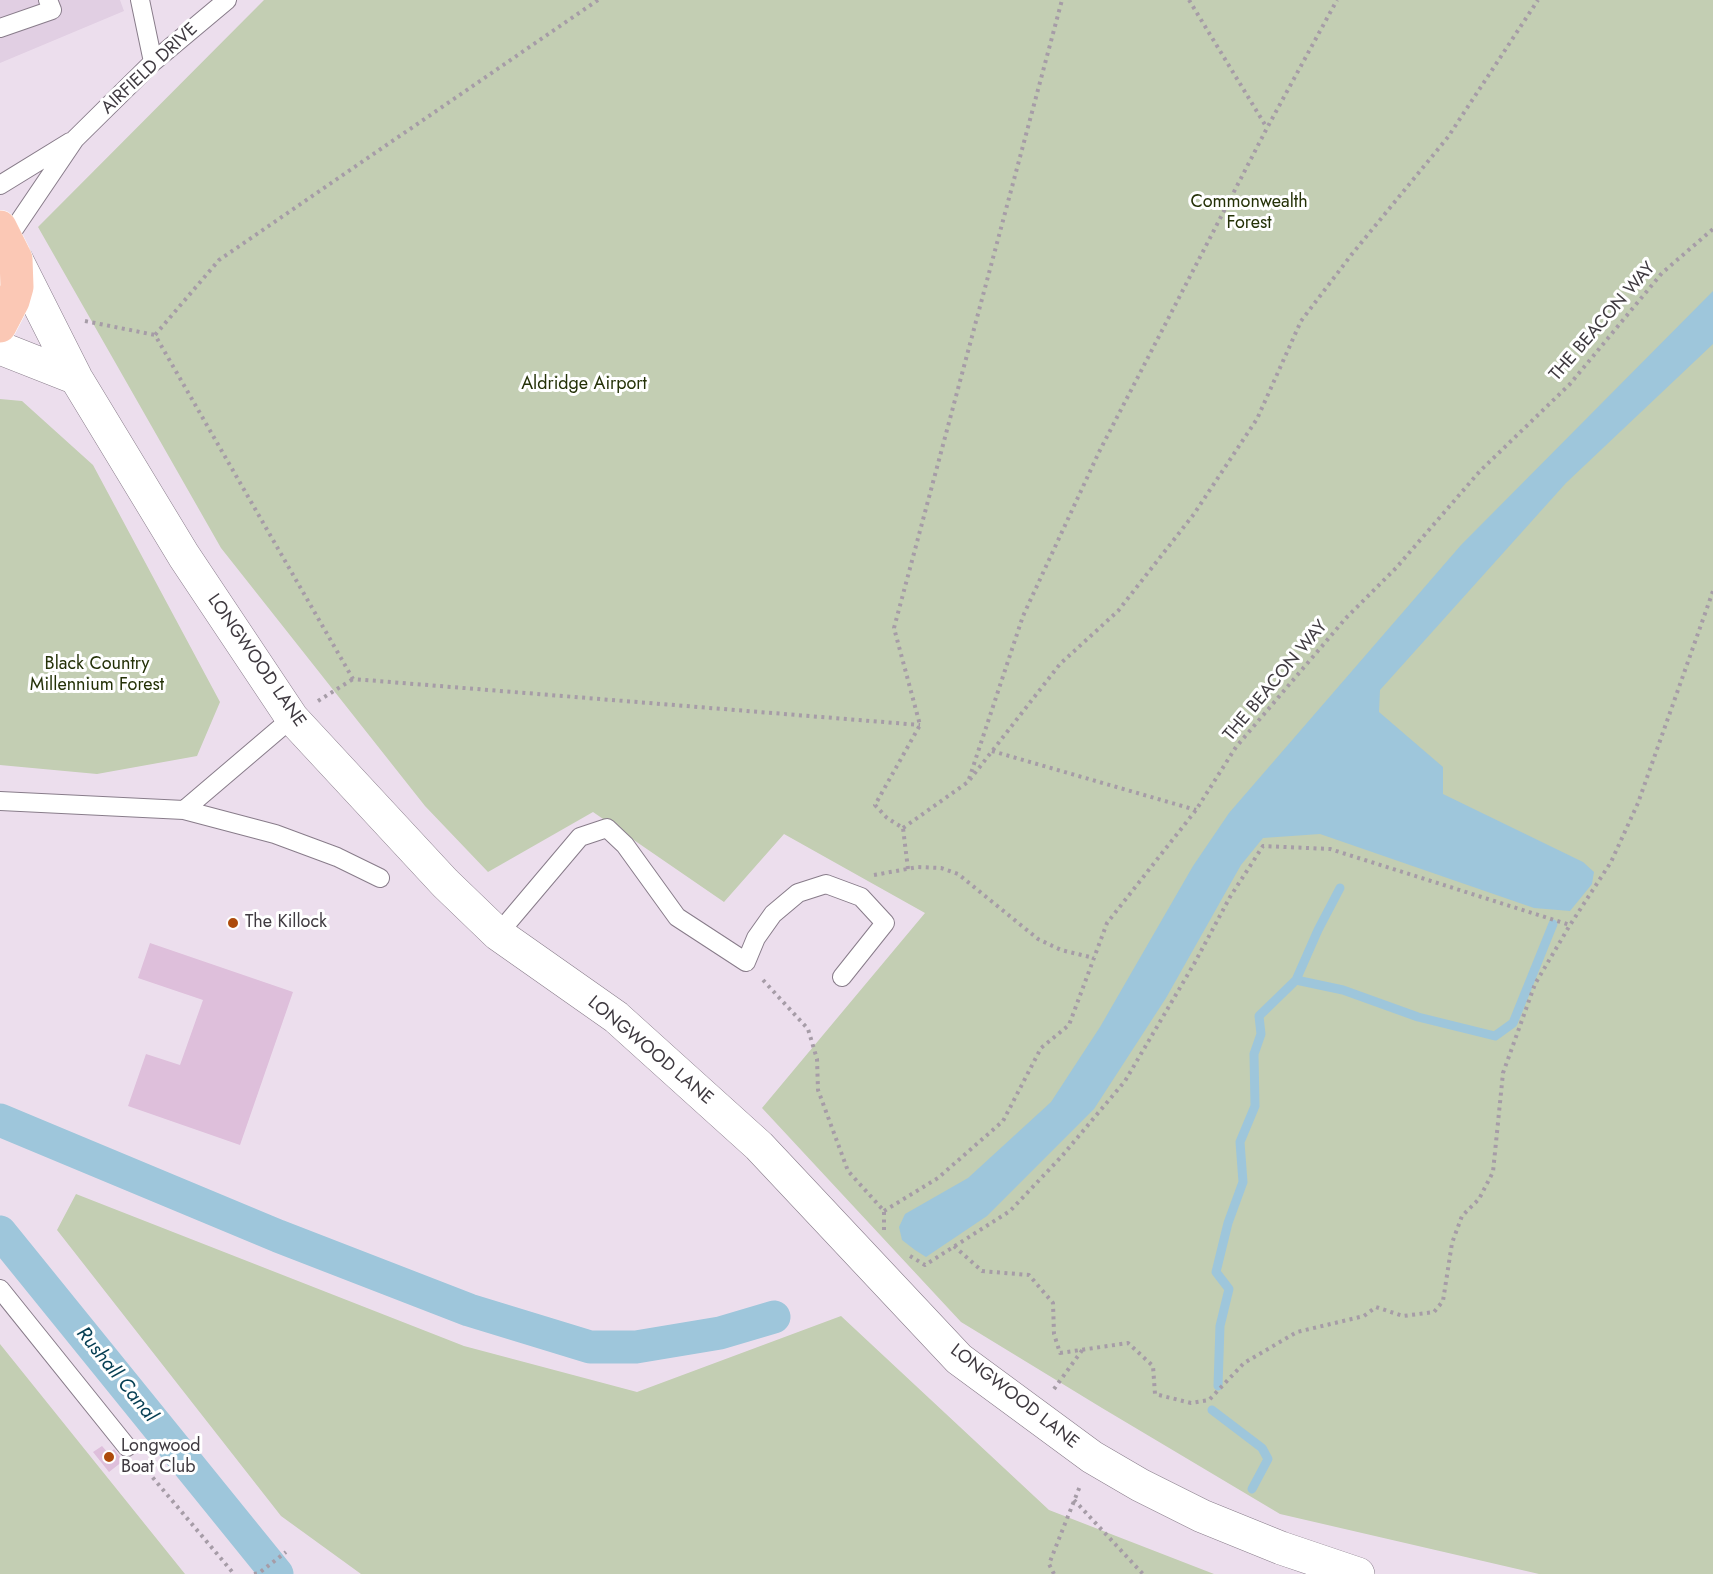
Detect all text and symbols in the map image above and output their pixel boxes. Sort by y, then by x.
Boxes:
street label: AIRFIELD DRIVE [97,19,203,119]
park label: Commonwealth Forest [1190,192,1308,234]
street label: THE BEACON WAY [1545,258,1661,386]
park label: Aldridge Airport [521,374,647,396]
street label: LONGWOOD LANE [202,590,310,732]
street label: THE BEACON WAY [1219,616,1333,746]
park label: Black Country Millennium Forest [30,654,164,696]
place label: The Killock [245,912,327,934]
marker: The Killock [226,916,240,930]
street label: LONGWOOD LANE [583,992,717,1110]
water label: Rushall Canal [70,1323,162,1427]
street label: LONGWOOD LANE [945,1340,1083,1454]
place label: Longwood Boat Club [121,1436,201,1478]
marker: Longwood Boat Club [102,1450,116,1464]

